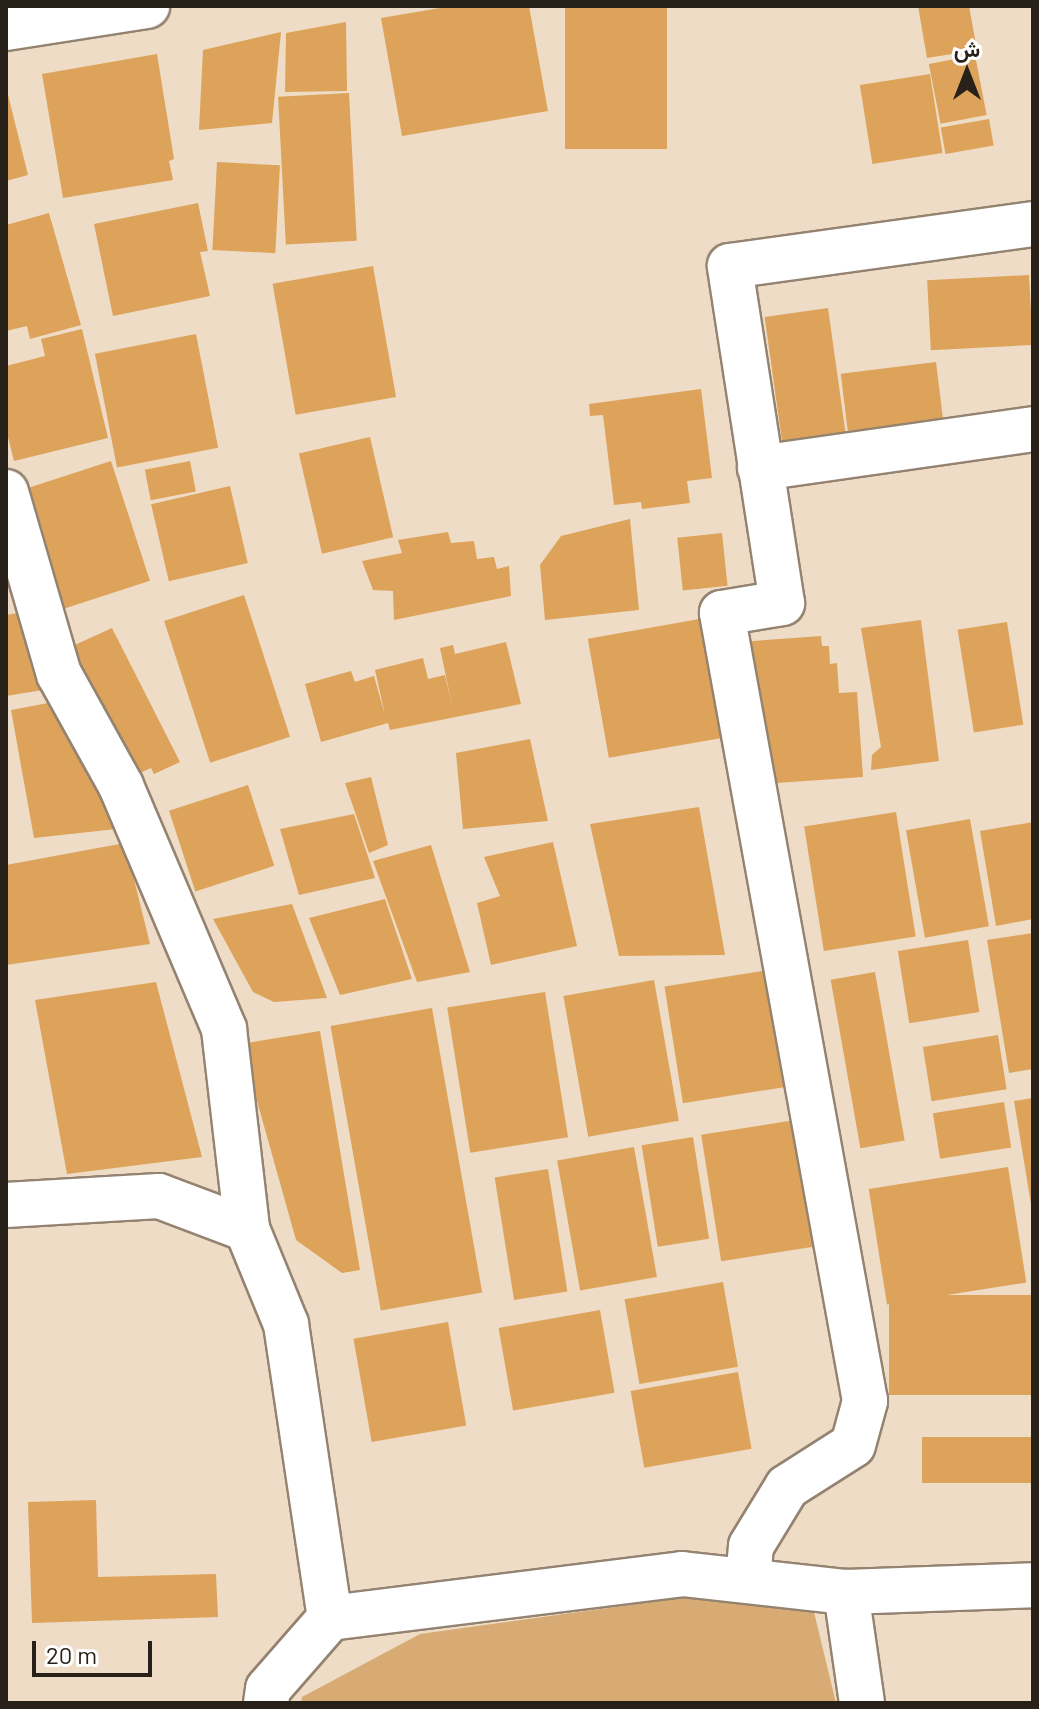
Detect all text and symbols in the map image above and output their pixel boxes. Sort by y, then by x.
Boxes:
north arrow [927,32,1007,112]
text: ش [954,35,980,61]
scale bar [36,1625,156,1675]
text: 20 m [46,1640,97,1669]

